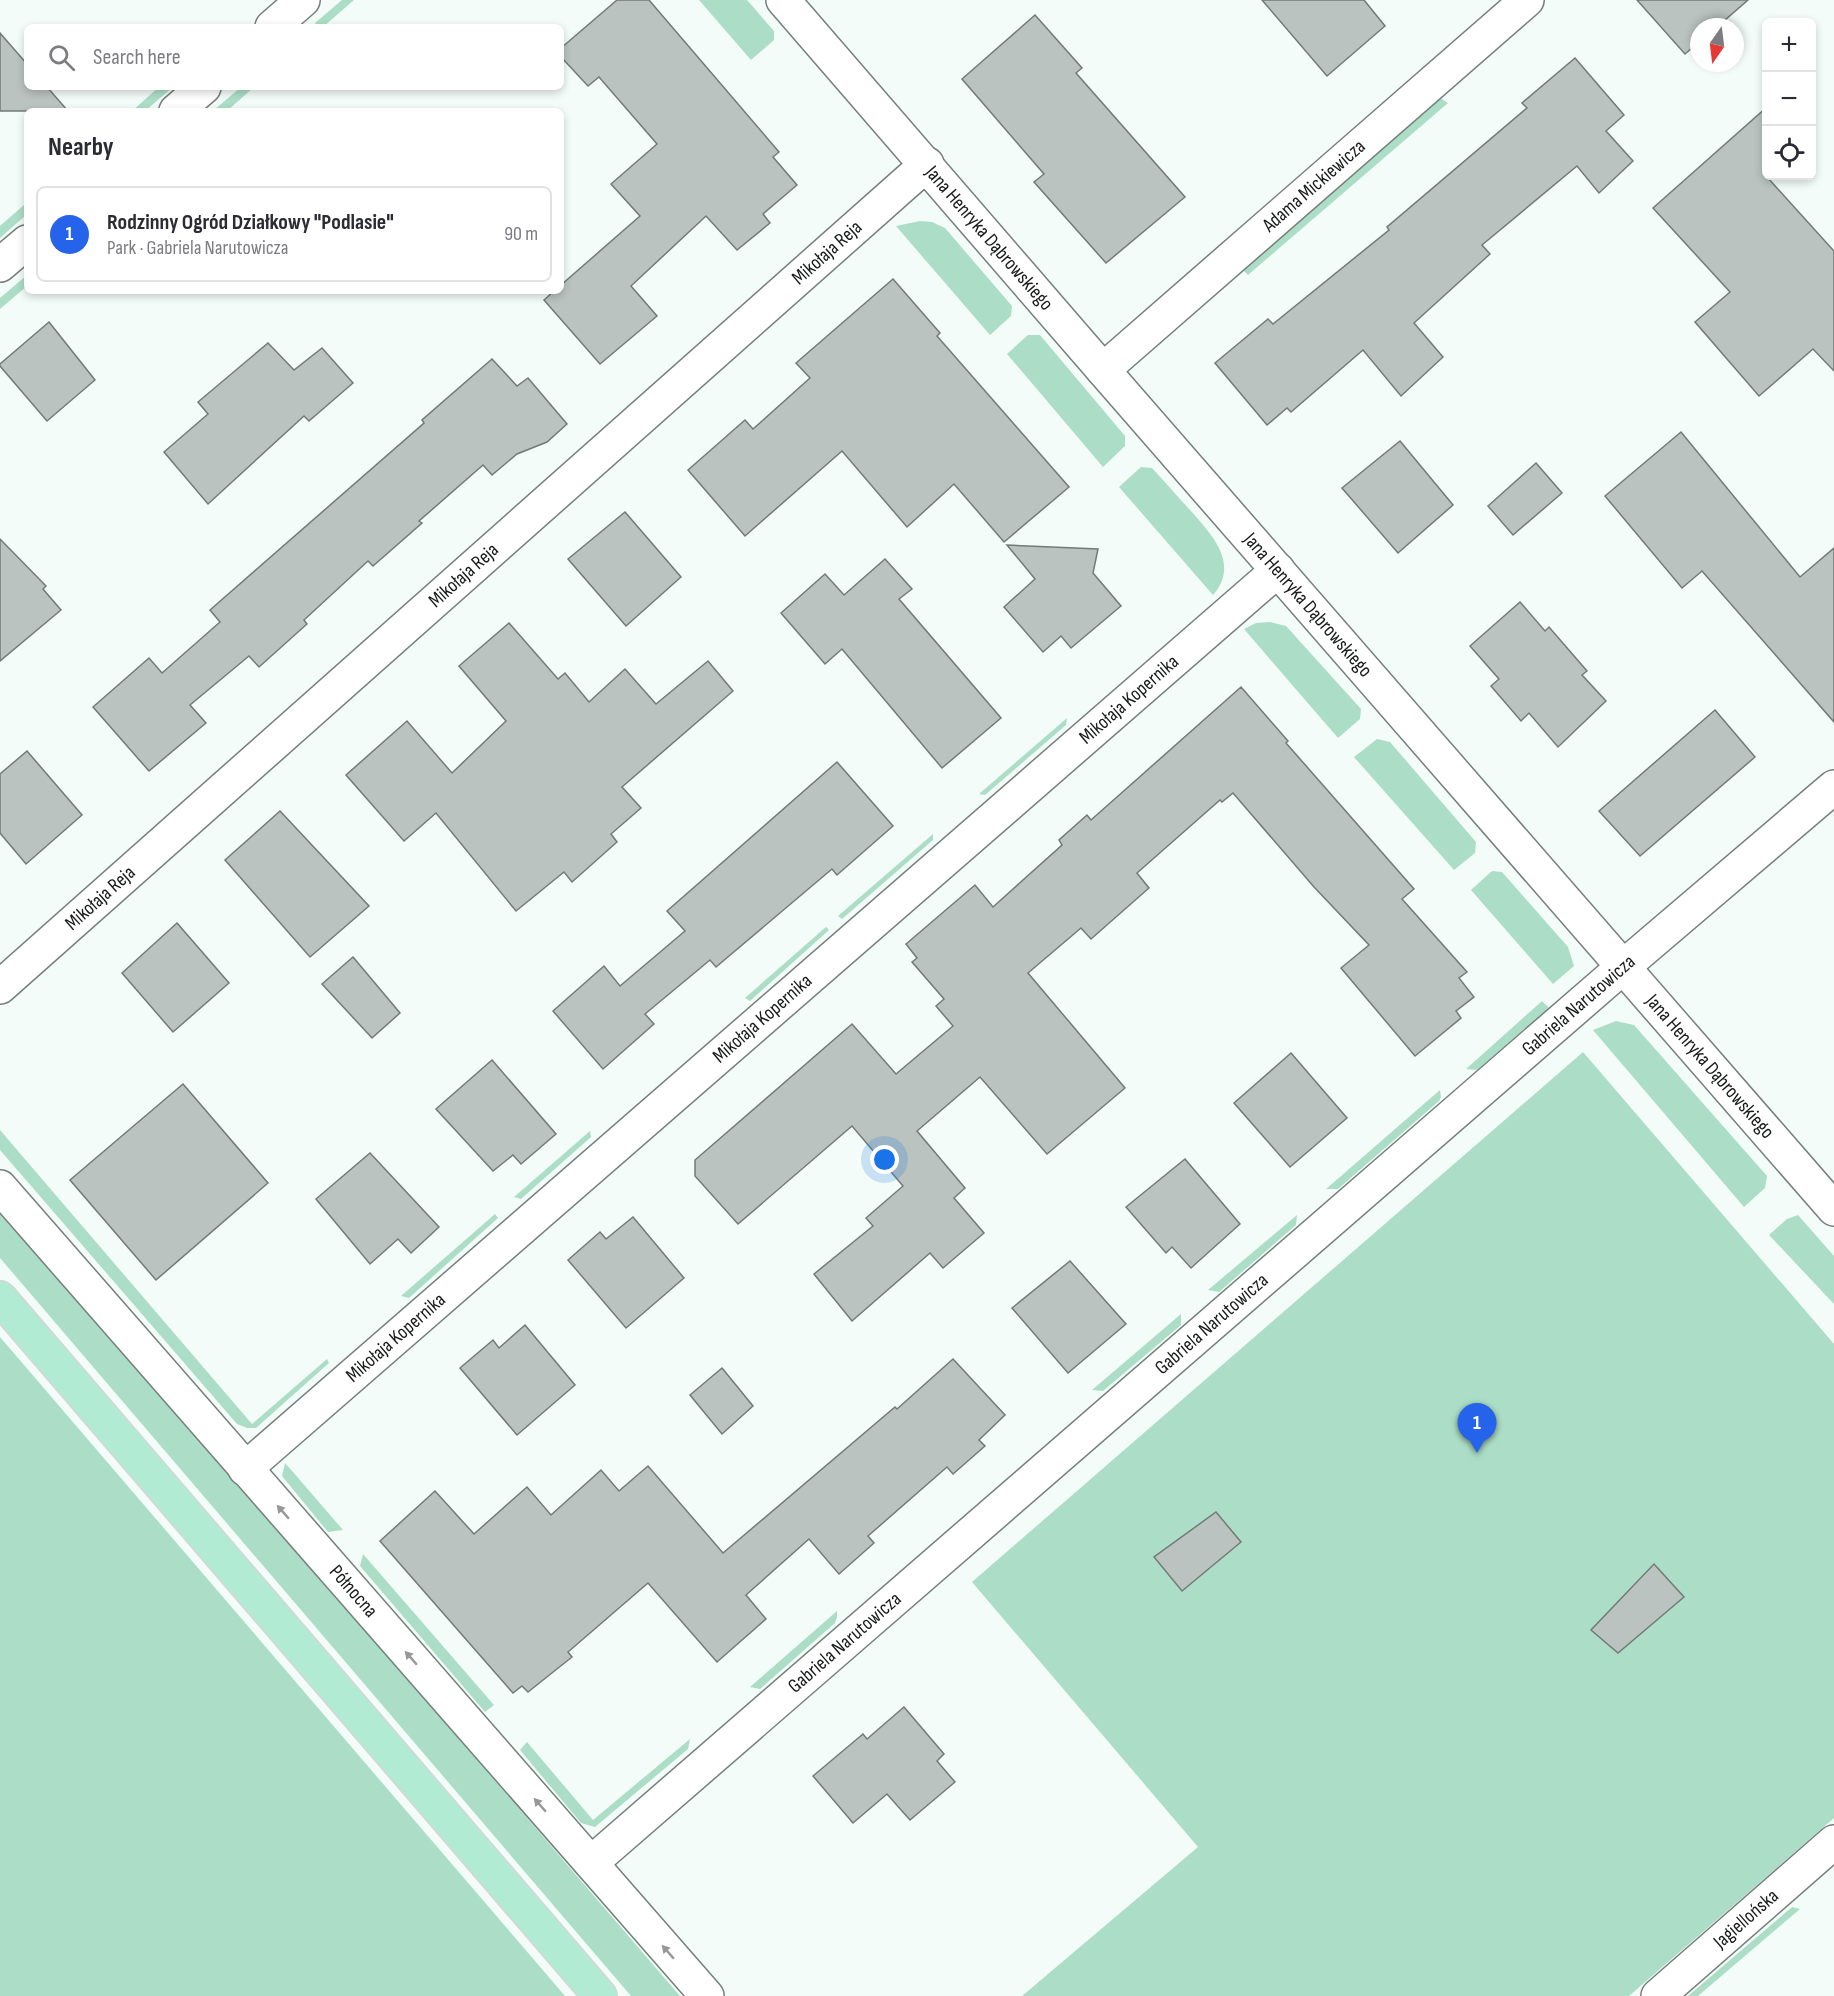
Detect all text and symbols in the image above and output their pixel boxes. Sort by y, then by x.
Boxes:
north arrow [1690,18,1744,72]
map controls [1762,18,1816,180]
button: + [1762,18,1816,72]
search box [24,24,564,90]
icon: search [45,41,78,74]
text: Search here [93,44,180,71]
button: − [1762,72,1816,126]
button: locate [1762,126,1816,180]
text: Nearby [48,132,114,163]
street label: Adama Mickiewicza [1257,135,1370,238]
street label: Jana Henryka Dąbrowskiego [919,160,1058,316]
text: Rodzinny Ogród Działkowy "Podlasie" [107,209,394,236]
street label: Mikołaja Reja [787,215,867,290]
text: 1 [66,222,73,246]
text: 90 m [504,222,538,246]
text: Park · Gabriela Narutowicza [107,236,288,260]
street label: Jana Henryka Dąbrowskiego [1238,527,1377,682]
street label: Mikołaja Reja [424,538,504,613]
street label: Mikołaja Kopernika [1074,650,1184,749]
street label: Mikołaja Reja [60,861,140,935]
street label: Gabriela Narutowicza [1517,950,1640,1061]
street label: Mikołaja Kopernika [708,969,817,1068]
street label: Jana Henryka Dąbrowskiego [1640,989,1779,1144]
your location [870,1145,899,1174]
street label: Gabriela Narutowicza [1150,1268,1273,1380]
street label: Mikołaja Kopernika [341,1288,450,1387]
pin: 1 [1458,1404,1496,1453]
one-way arrow [277,1505,290,1520]
street label: Północna [324,1560,383,1622]
street label: Gabriela Narutowicza [783,1587,906,1698]
one-way arrow [404,1651,418,1666]
one-way arrow [534,1798,547,1813]
street label: Jagiellońska [1708,1884,1783,1954]
one-way arrow [662,1944,675,1960]

